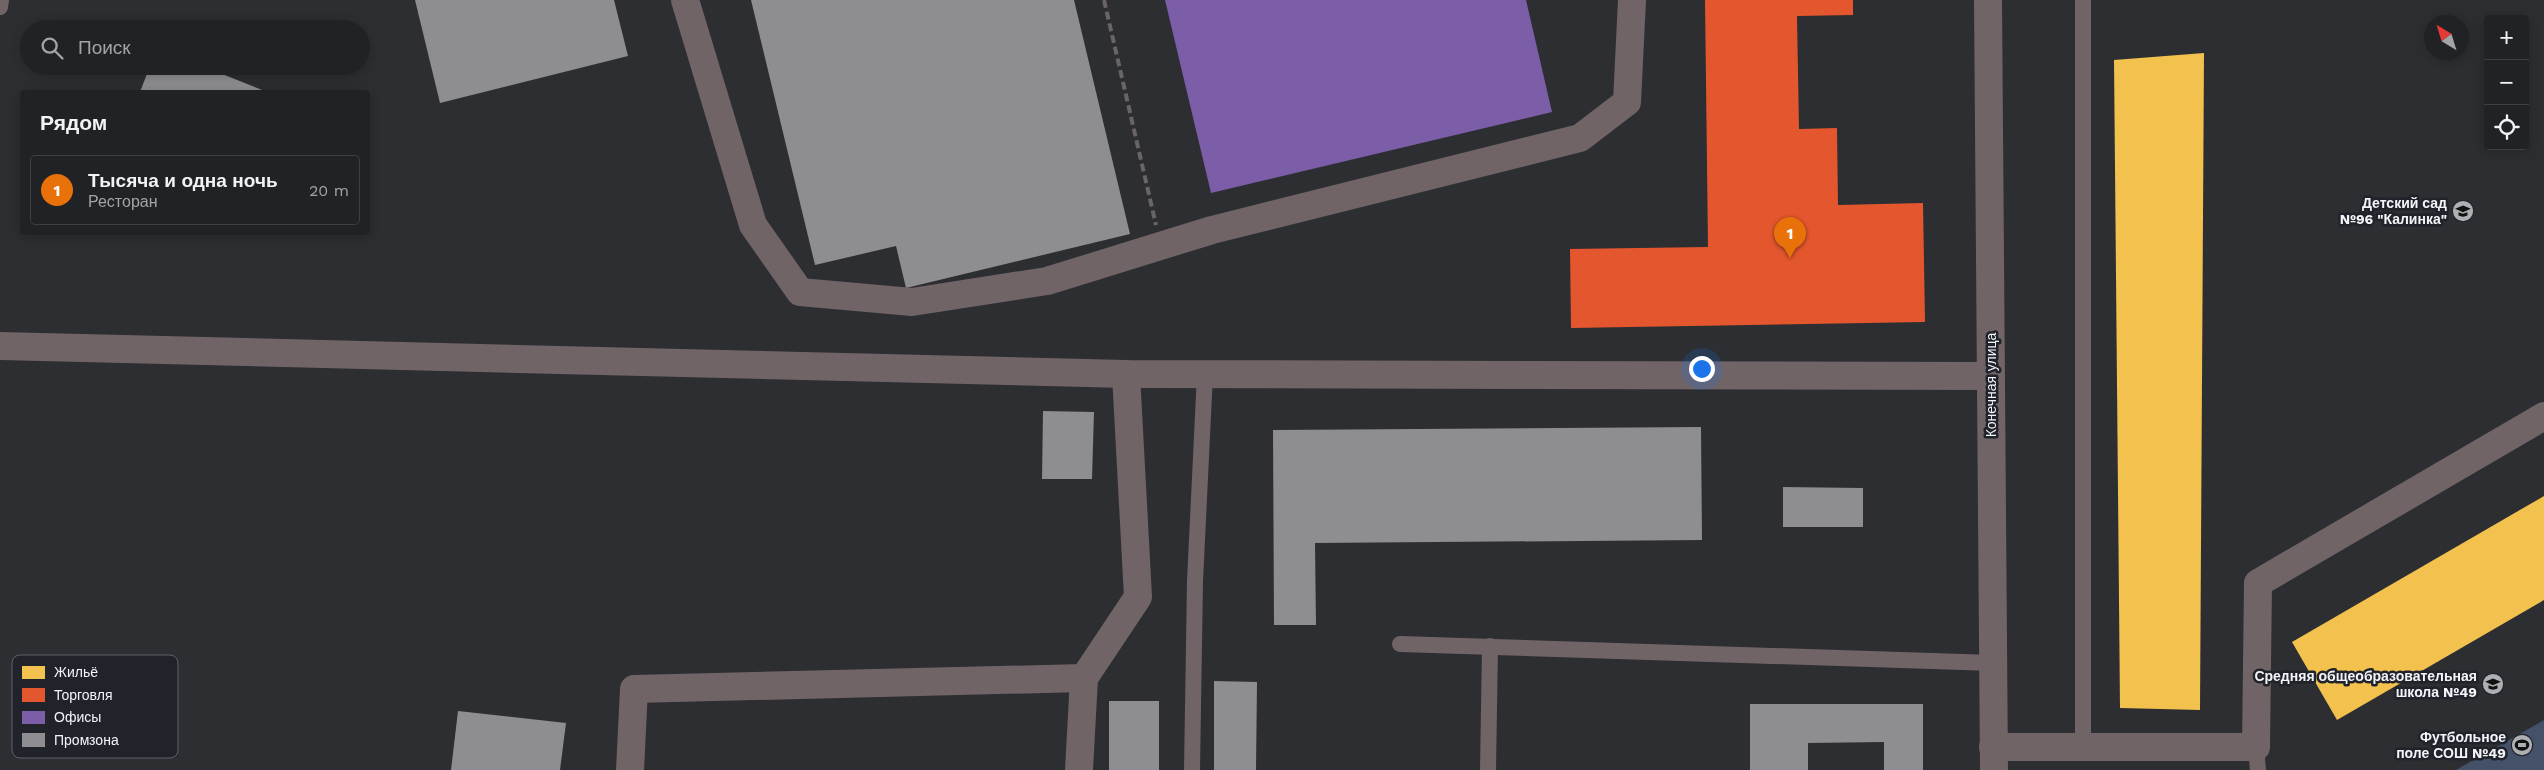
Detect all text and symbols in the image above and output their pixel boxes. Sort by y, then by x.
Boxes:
north arrow [2424,15,2469,60]
map controls [2484,15,2529,150]
button: + [2484,15,2529,60]
search box [20,20,370,75]
icon: search [38,34,66,62]
text: Поиск [78,36,131,59]
button: − [2484,60,2529,105]
button: locate [2484,105,2529,150]
text: Рядом [40,110,107,135]
text: Тысяча и одна ночь [88,169,278,192]
text: 1 [54,181,60,200]
text: 20 m [309,181,349,200]
text: Ресторан [88,192,158,211]
place label: Детский сад №96 "Калинка" [2340,195,2447,227]
school or university icon: Детский сад №96 "Калинка" [2451,199,2475,223]
pin: 1 [1774,217,1806,258]
street label: Конечная улица [1983,332,1999,437]
your location [1689,356,1715,382]
legend [12,655,178,758]
text: Жильё [54,664,98,680]
place label: Средняя общеобразовательная школа №49 [2254,668,2477,700]
school or university icon: Средняя общеобразовательная школа №49 [2481,672,2505,696]
text: Торговля [54,687,112,703]
text: Офисы [54,709,101,725]
place label: Футбольное поле СОШ №49 [2396,729,2506,761]
text: Промзона [54,732,119,748]
sports icon: Футбольное поле СОШ №49 [2510,733,2534,757]

